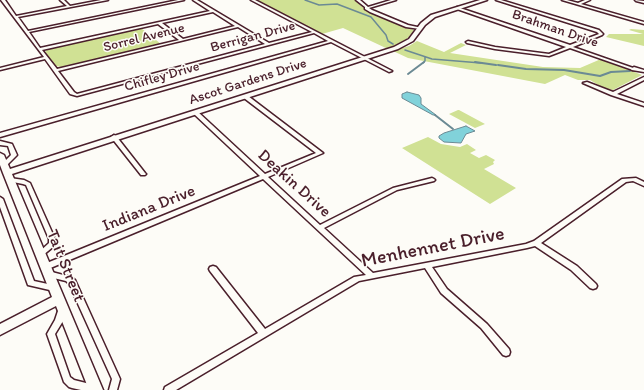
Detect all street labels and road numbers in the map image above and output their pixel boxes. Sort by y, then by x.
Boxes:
street label: Brahman Drive [510,6,600,52]
street label: Berrigan Drive [209,18,297,56]
street label: Sorrel Avenue [102,20,186,56]
street label: Ascot Gardens Drive [187,55,309,109]
street label: Chifley Drive [123,58,201,96]
street label: Deakin Drive [253,146,335,222]
street label: Indiana Drive [100,181,198,237]
street label: Menhennet Drive [359,222,507,274]
street label: Tait Street [41,227,89,305]

